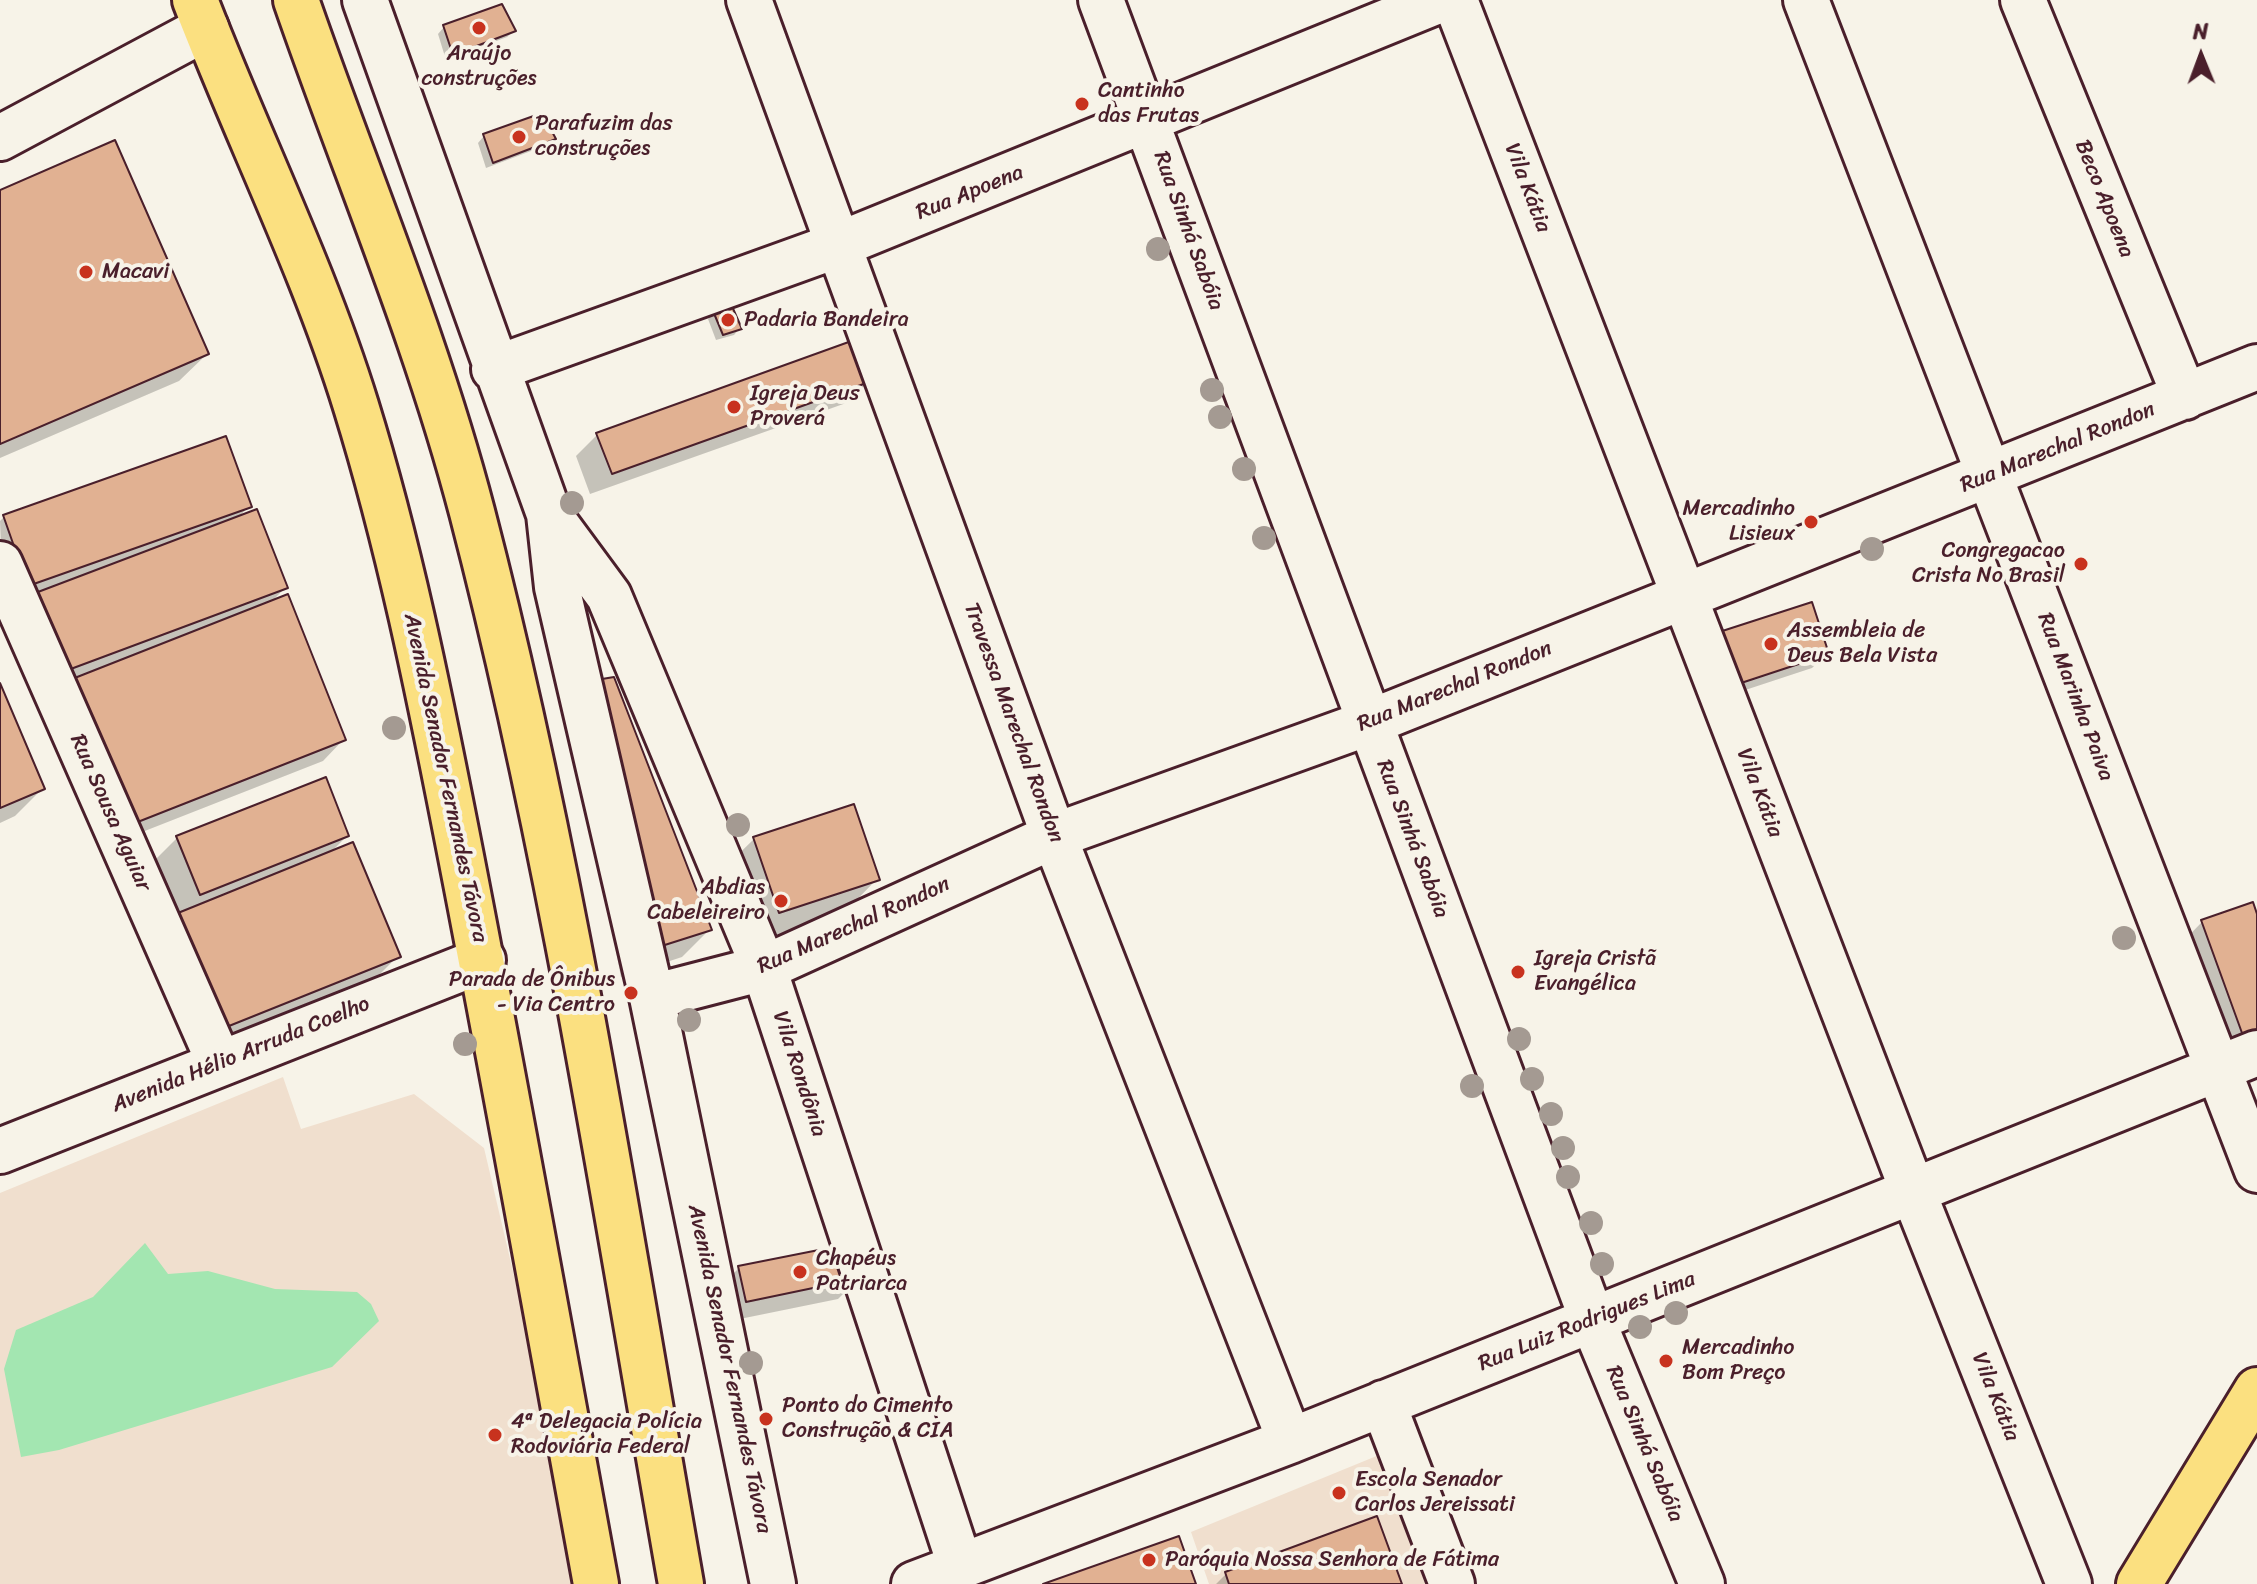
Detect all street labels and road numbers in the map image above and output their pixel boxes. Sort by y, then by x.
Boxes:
street label: Beco Apoena [2068,136,2140,262]
street label: Vila Kátia [1498,140,1556,236]
street label: Rua Sinhá Sabóia [1147,148,1229,314]
street label: Rua Apoena [913,160,1027,226]
street label: Rua Marechal Rondon [1957,397,2159,499]
street label: Travessa Marechal Rondon [957,599,1069,847]
street label: Rua Marinha Paiva [2031,609,2119,785]
street label: Avenida Senador Fernandes Távora [397,611,493,945]
street label: Rua Marechal Rondon [1354,636,1556,738]
street label: Rua Sousa Aguiar [64,730,156,896]
street label: Vila Kátia [1730,745,1788,841]
street label: Rua Sinhá Sabóia [1370,756,1454,922]
street label: Rua Marechal Rondon [754,872,954,980]
street label: Avenida Hélio Arruda Coelho [108,991,374,1119]
street label: Vila Rondônia [766,1008,832,1140]
street label: Avenida Senador Fernandes Távora [681,1202,777,1536]
street label: Rua Luiz Rodrigues Lima [1475,1266,1699,1378]
street label: Vila Kátia [1965,1349,2025,1445]
street label: Rua Sinhá Sabóia [1599,1362,1689,1526]

